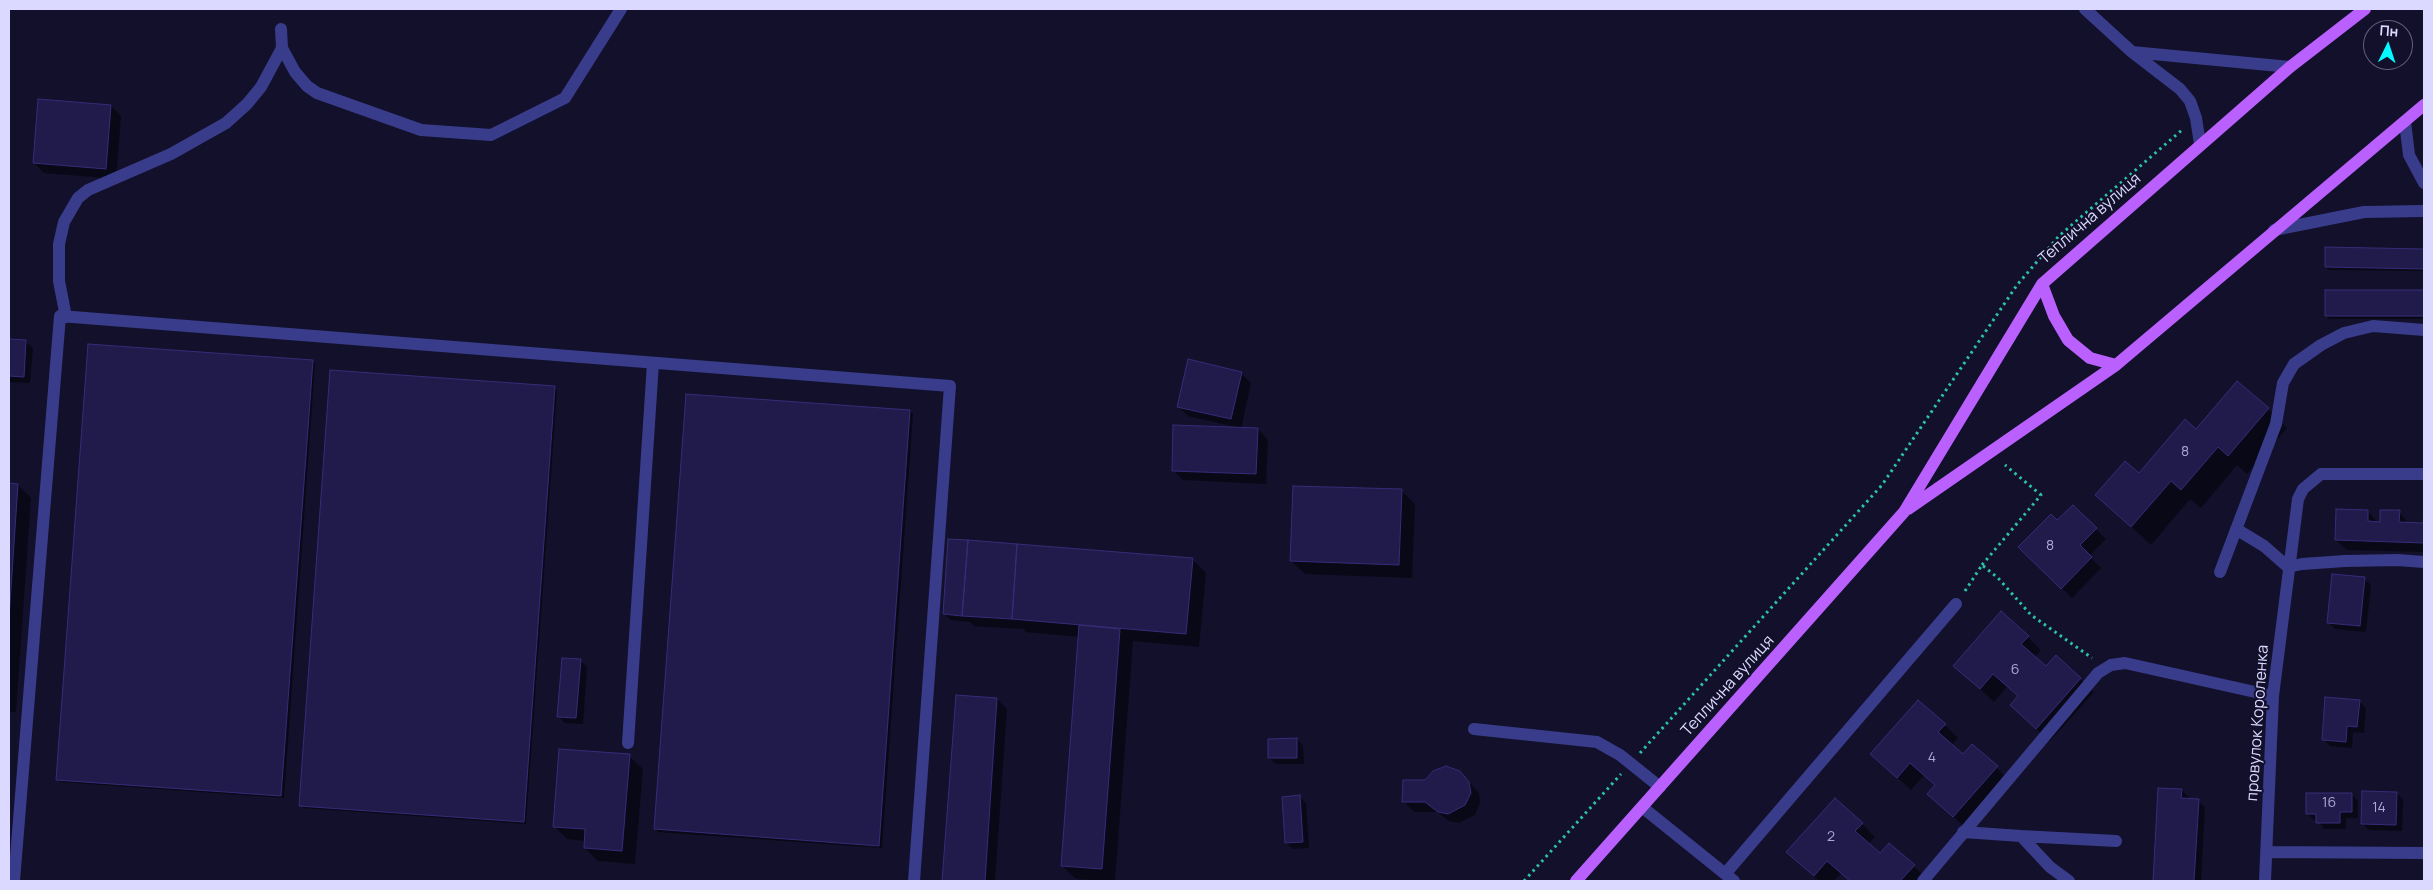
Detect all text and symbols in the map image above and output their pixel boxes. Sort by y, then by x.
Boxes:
north arrow [2363,20,2413,70]
text: Пн [2379,20,2399,41]
street label: Теплична вулиця [2035,169,2145,269]
house number: 8 [2181,444,2189,460]
house number: 8 [2046,538,2054,554]
street label: Теплична вулиця [1678,632,1778,740]
street label: провулок Короленка [2243,644,2273,802]
house number: 6 [2011,662,2019,678]
house number: 4 [1928,750,1936,766]
house number: 16 [2322,795,2336,811]
house number: 14 [2372,800,2386,816]
house number: 2 [1827,829,1835,845]

